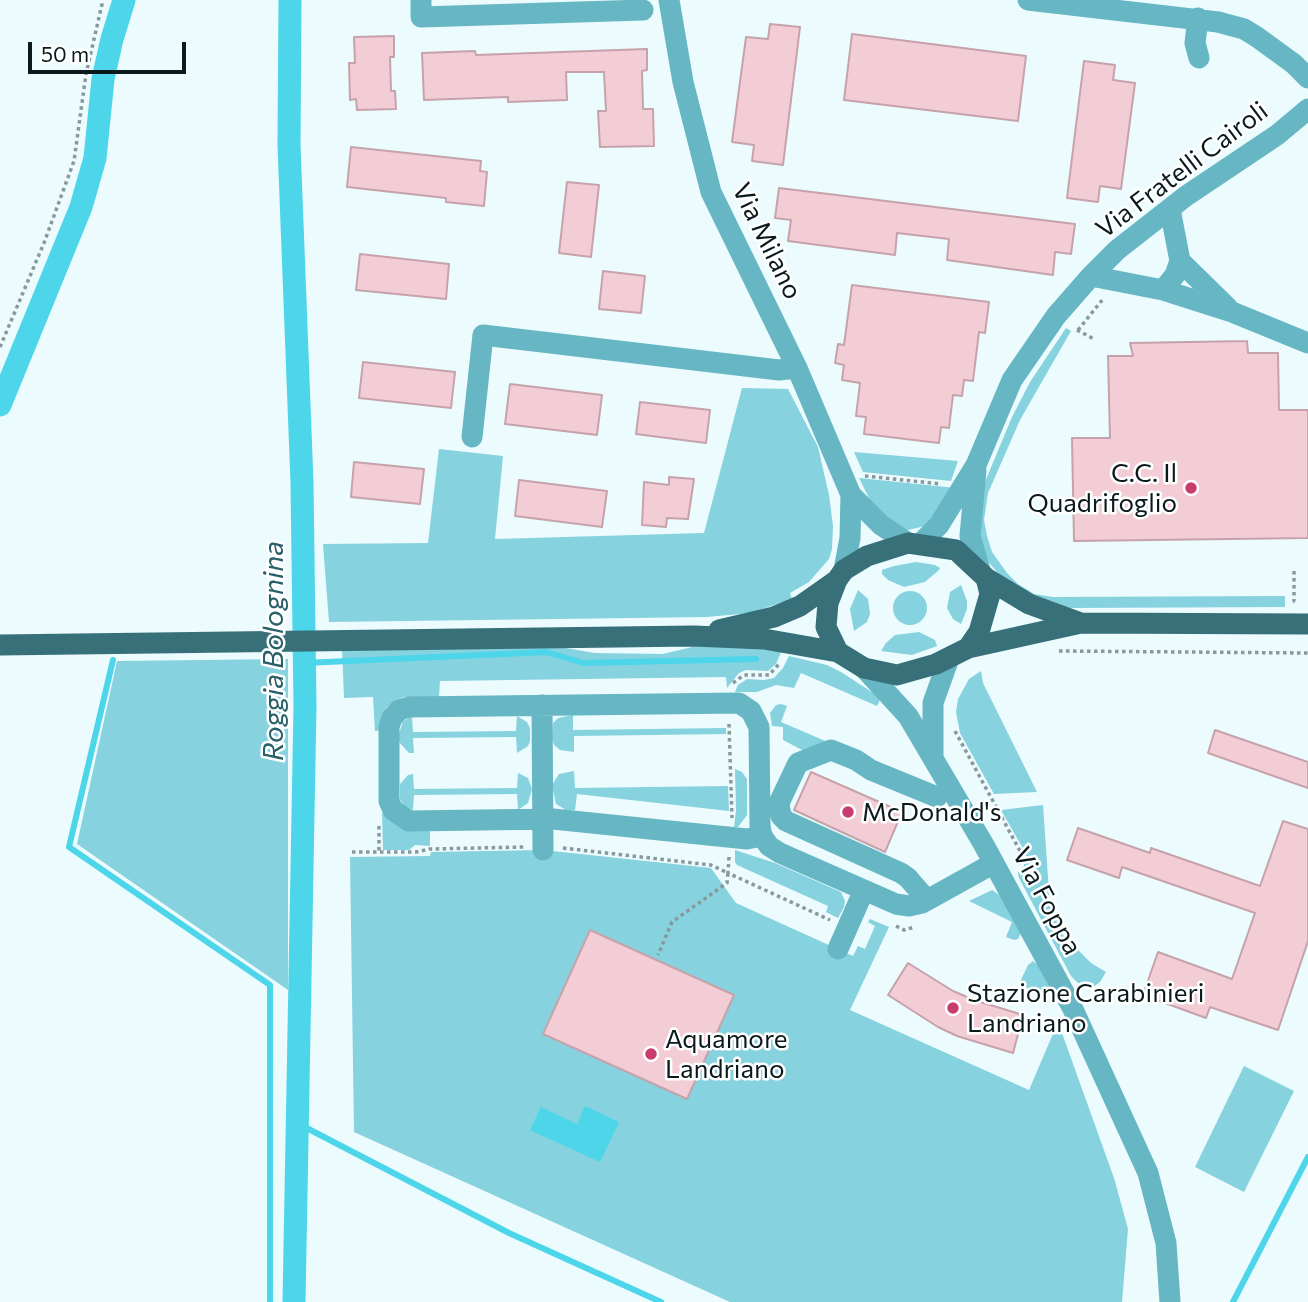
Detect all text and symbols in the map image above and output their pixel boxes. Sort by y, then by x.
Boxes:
scale bar [32,28,189,72]
text: 50 m [41,41,89,66]
street label: Via Fratelli Cairoli [1090,95,1274,245]
street label: Via Milano [726,178,808,304]
place label: C.C. Il Quadrifoglio [1027,457,1177,518]
marker: C.C. Il Quadrifoglio [1183,480,1199,496]
water label: Roggia Bolognina [257,541,291,761]
place label: McDonald's [862,796,1002,828]
marker: McDonald's [840,804,856,820]
street label: Via Foppa [1006,842,1088,960]
place label: Stazione Carabinieri Landriano [967,977,1205,1038]
marker: Stazione Carabinieri Landriano [945,1000,961,1016]
place label: Aquamore Landriano [665,1023,788,1084]
marker: Aquamore Landriano [643,1046,659,1062]

